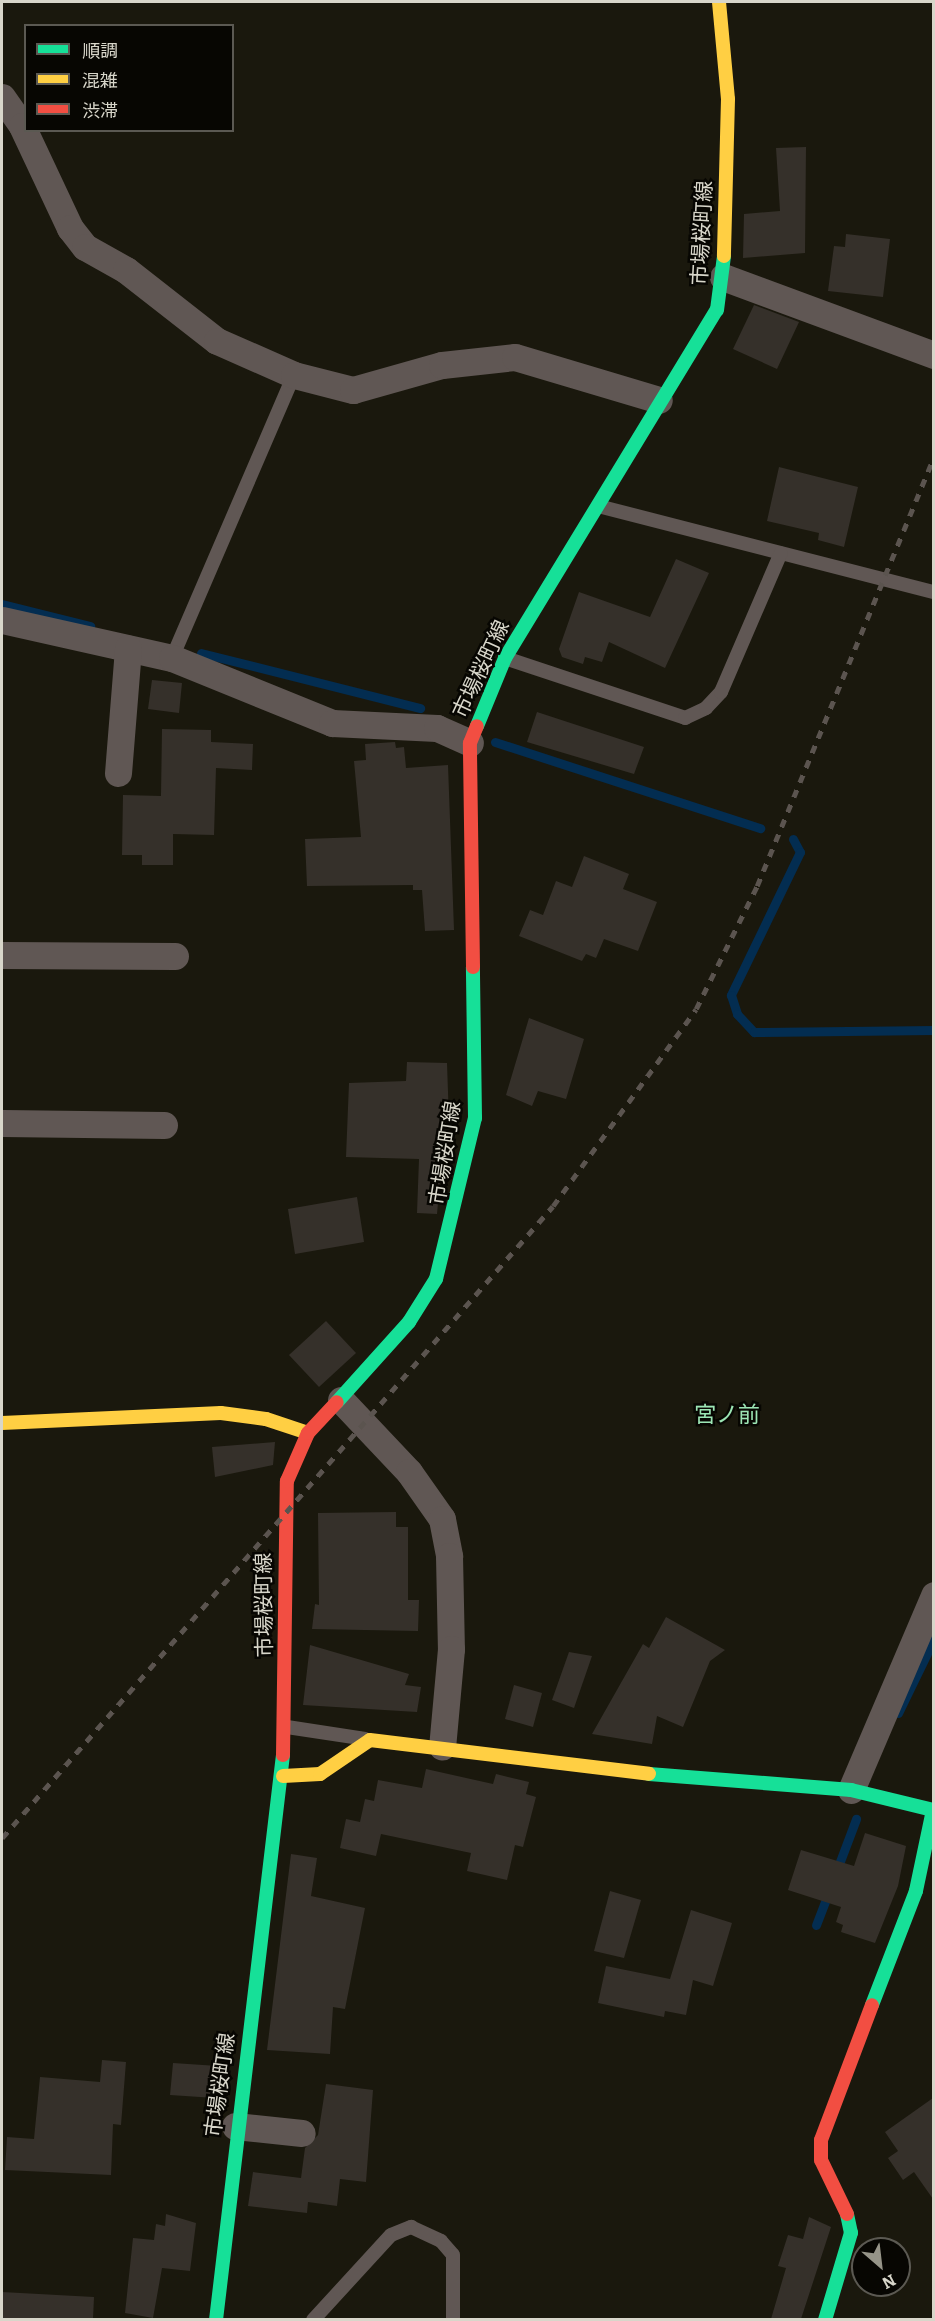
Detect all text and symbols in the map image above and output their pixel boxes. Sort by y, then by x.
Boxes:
legend [24,24,234,132]
text: 順調 [82,40,118,62]
text: 混雑 [82,70,118,92]
text: 渋滞 [82,100,118,122]
street label: 市場桜町線 [687,180,717,286]
street label: 市場桜町線 [447,616,515,722]
street label: 市場桜町線 [424,1099,466,1207]
district label: 宮ノ前 [694,1402,760,1428]
street label: 市場桜町線 [250,1552,278,1658]
street label: 市場桜町線 [200,2031,240,2139]
north arrow [851,2237,911,2297]
text: N [879,2270,899,2293]

